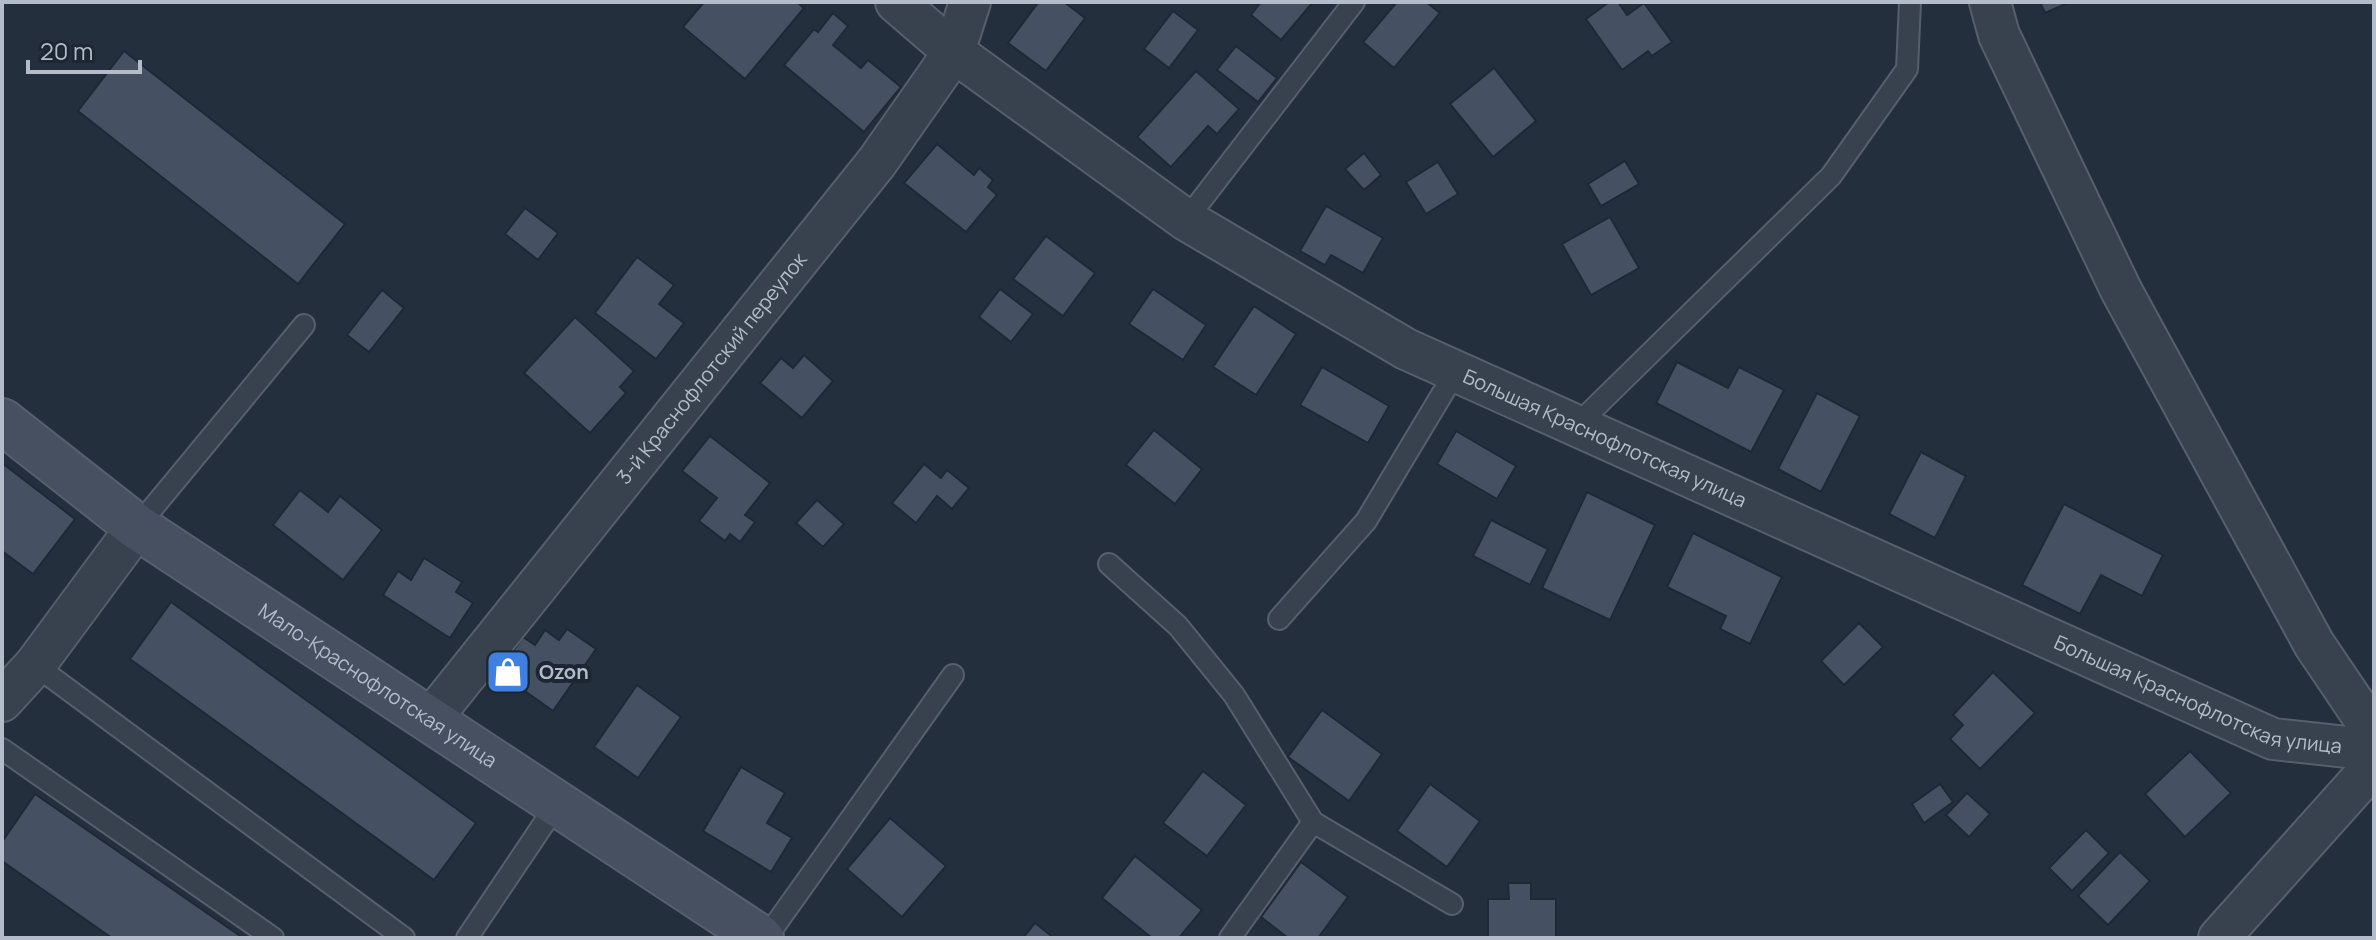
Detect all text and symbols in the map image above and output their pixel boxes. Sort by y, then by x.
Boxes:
scale bar [28,24,140,74]
text: 20 m [40,34,93,67]
street label: 3-й Краснофлотский переулок [610,246,813,489]
street label: Большая Краснофлотская улица [1459,362,1751,513]
street label: Мало-Краснофлотская улица [254,597,503,774]
street label: Большая Краснофлотская улица [2050,628,2343,759]
shop icon: Ozon [484,648,532,696]
place label: Ozon [539,658,589,685]

